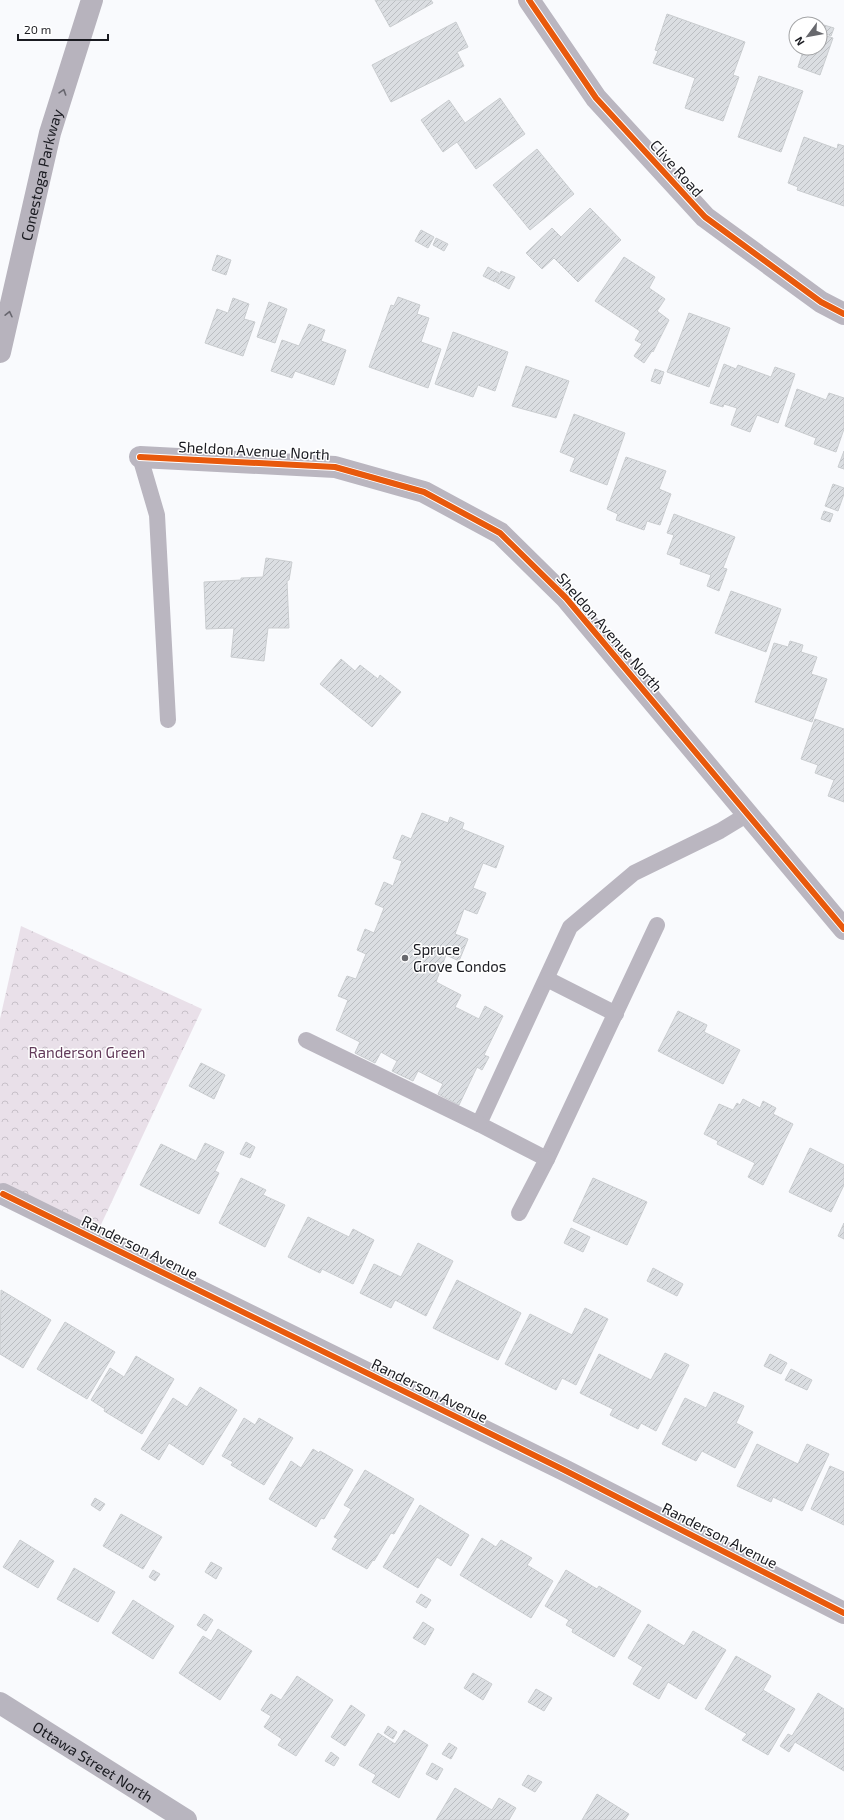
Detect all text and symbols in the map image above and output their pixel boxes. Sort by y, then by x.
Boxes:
scale bar [18,16,108,42]
north arrow [788,16,828,56]
text: 20 m [24,22,51,36]
text: N [791,35,807,48]
one-way arrow [58,89,67,96]
street label: Conestoga Parkway [17,107,66,242]
street label: Clive Road [647,136,707,200]
one-way arrow [4,311,12,317]
street label: Sheldon Avenue North [178,437,330,463]
street label: Sheldon Avenue North [553,569,667,695]
place label: Spruce Grove Condos [413,940,506,975]
marker: Spruce Grove Condos [400,953,410,963]
park label: Randerson Green [28,1043,146,1061]
street label: Randerson Avenue [79,1211,201,1283]
street label: Randerson Avenue [369,1354,491,1426]
street label: Randerson Avenue [659,1498,781,1572]
street label: Ottawa Street North [30,1717,156,1806]

